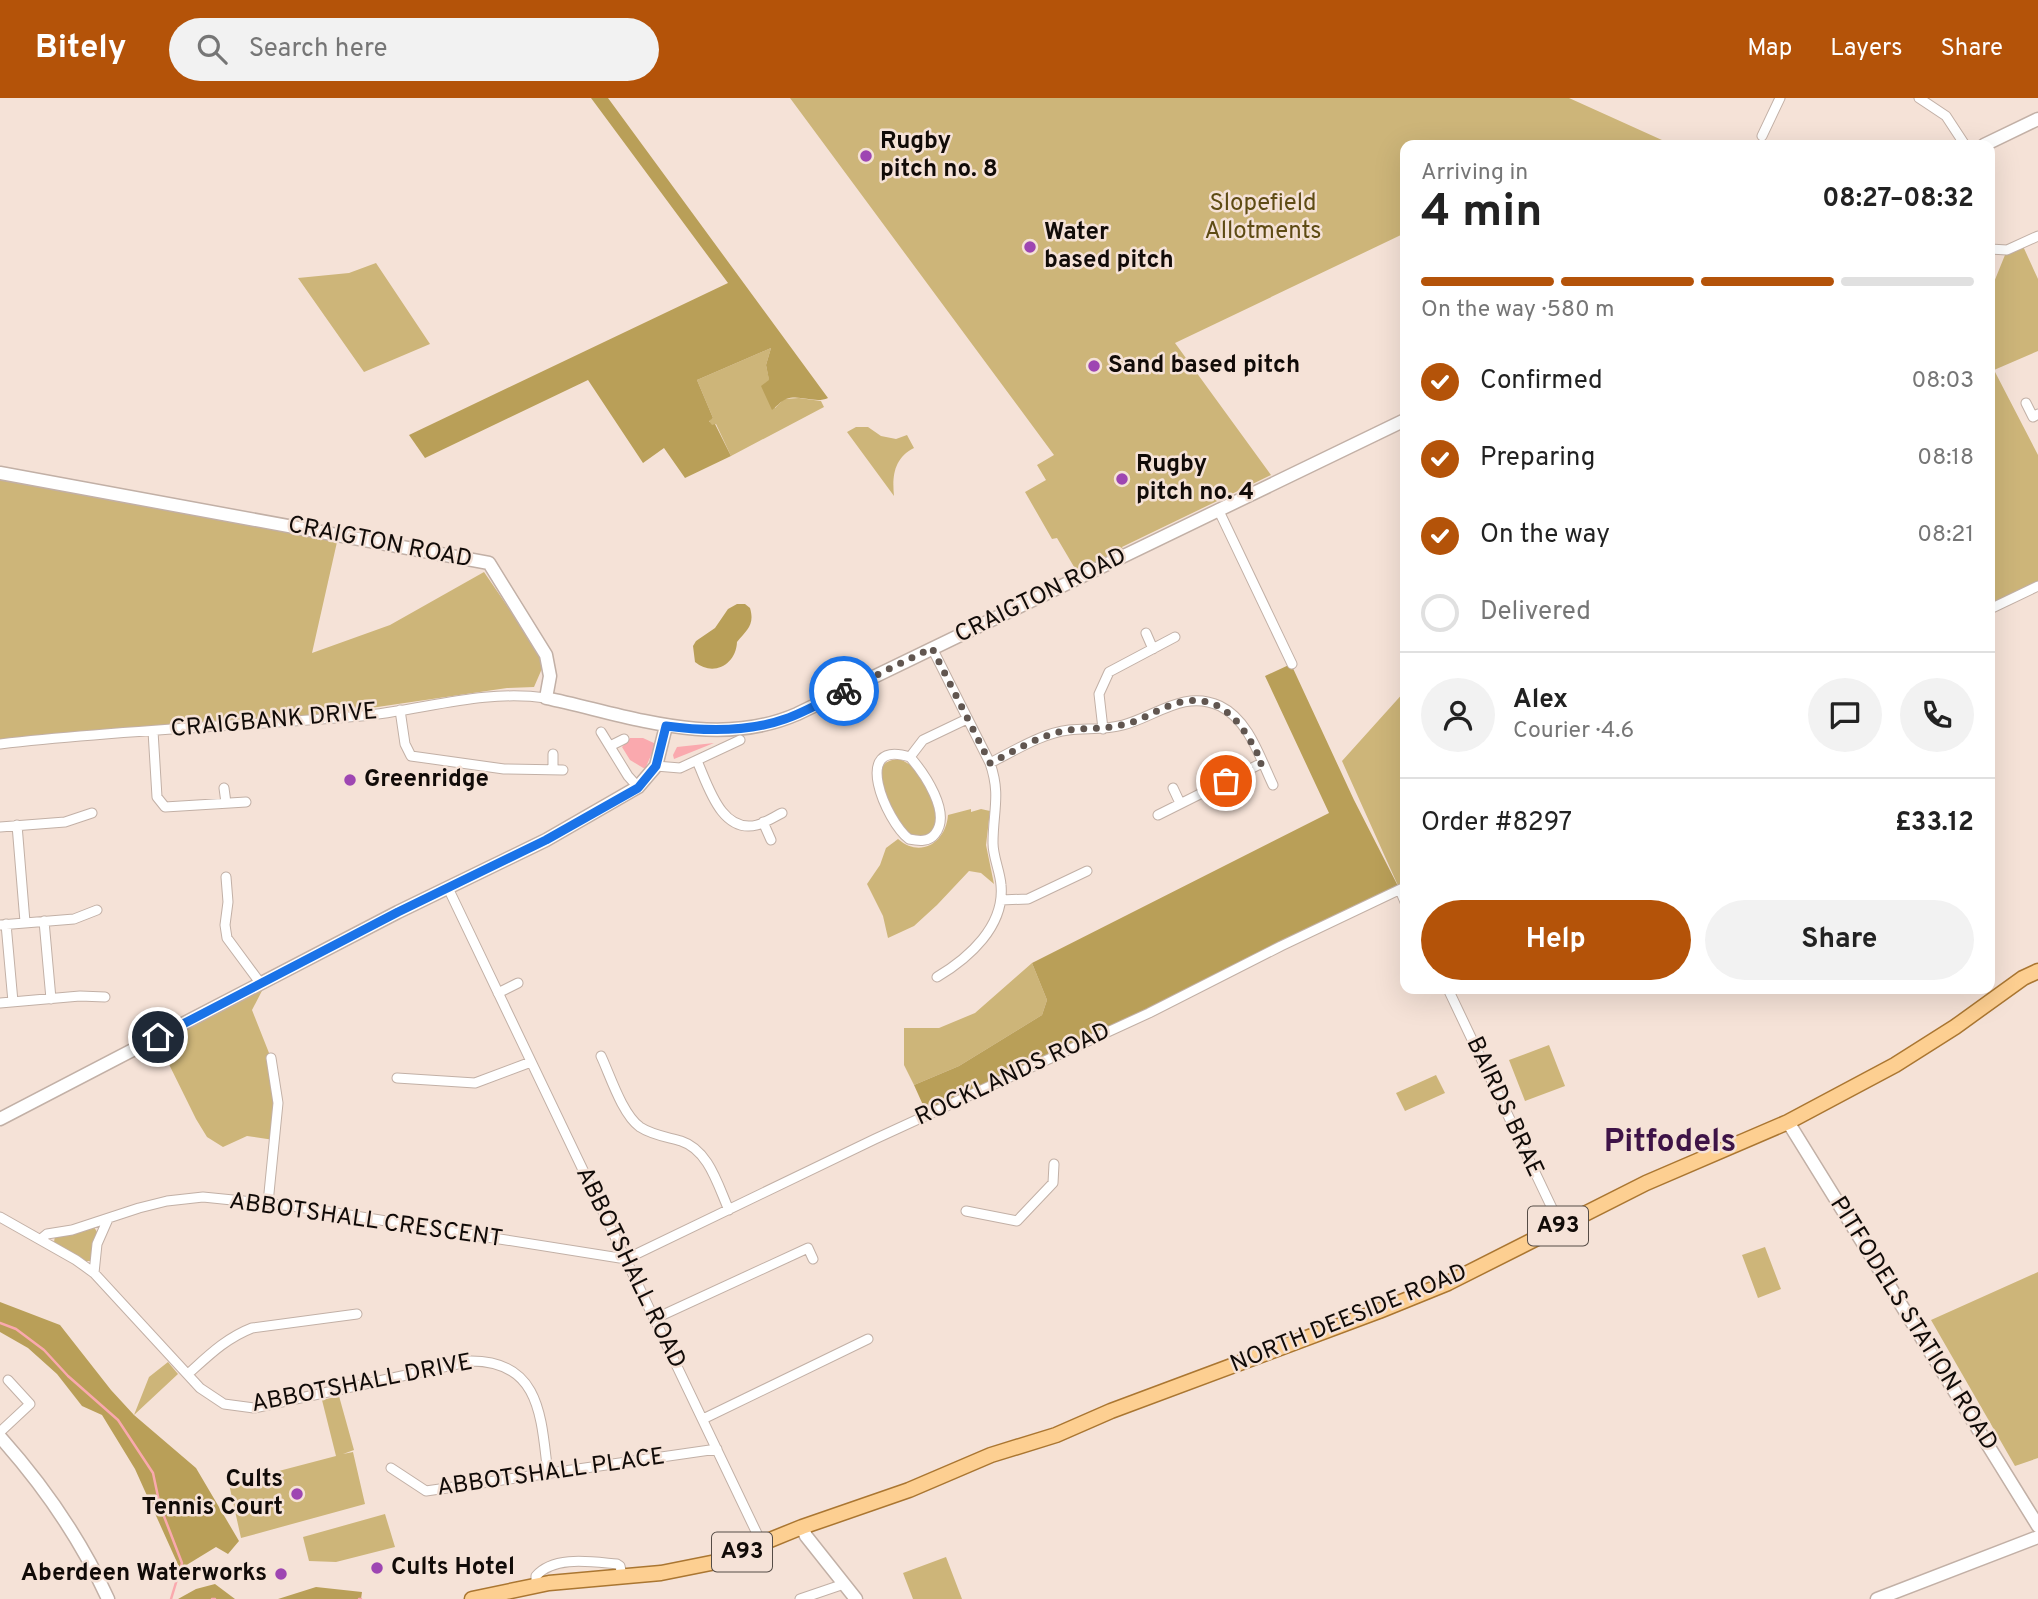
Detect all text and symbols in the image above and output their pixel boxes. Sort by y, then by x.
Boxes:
search box [169,18,659,81]
text: Bitely [35,28,127,70]
icon: search [193,30,231,68]
text: Search here [249,33,388,66]
text: Map [1747,34,1792,64]
text: Layers [1830,34,1902,64]
text: Share [1940,34,2003,64]
place label: Rugby pitch no. 8 [880,127,998,185]
marker: Rugby pitch no. 8 [858,148,874,164]
text: Arriving in [1421,159,1528,188]
text: 08:27–08:32 [1822,183,1974,216]
text: 4 min [1421,184,1543,243]
park label: Slopefield Allotments [1204,189,1322,247]
place label: Water based pitch [1044,218,1174,276]
marker: Water based pitch [1022,239,1038,255]
text: On the way · 580 m [1421,296,1615,325]
place label: Sand based pitch [1108,351,1300,381]
marker: Sand based pitch [1086,358,1102,374]
icon: check [1421,363,1459,401]
text: Confirmed [1480,365,1603,398]
text: 08:03 [1911,367,1974,396]
icon: check [1421,440,1459,478]
text: Preparing [1480,442,1595,475]
text: 08:18 [1917,444,1974,473]
place label: Rugby pitch no. 4 [1136,450,1254,508]
marker: Rugby pitch no. 4 [1114,471,1130,487]
street label: CRAIGTON ROAD [285,510,475,576]
icon: check [1421,517,1459,555]
text: On the way [1480,519,1610,552]
text: 08:21 [1917,521,1974,550]
street label: CRAIGTON ROAD [950,542,1132,650]
text: Delivered [1480,596,1591,629]
courier [809,656,879,726]
icon: bike [825,672,863,710]
button: person [1421,678,1495,752]
button: chat [1808,678,1882,752]
button: phone [1900,678,1974,752]
text: Alex [1513,684,1568,717]
street label: CRAIGBANK DRIVE [169,697,379,745]
text: Courier · 4.6 [1513,717,1634,746]
pin [1196,751,1256,811]
icon: bag [1207,762,1245,800]
place label: Greenridge [364,765,489,795]
marker: Greenridge [342,772,358,788]
text: Order #8297 [1421,807,1572,840]
text: £33.12 [1895,807,1974,840]
button: Help [1421,900,1691,980]
button: Share [1705,900,1974,980]
pin [128,1007,188,1067]
street label: ROCKLANDS ROAD [911,1017,1115,1133]
icon: home [139,1018,177,1056]
street label: BAIRDS BRAE [1458,1032,1550,1182]
district label: Pitfodels [1604,1123,1736,1163]
street label: ABBOTSHALL ROAD [568,1162,692,1374]
street label: ABBOTSHALL CRESCENT [227,1187,505,1255]
street label: PITFODELS STATION ROAD [1822,1191,2004,1457]
road number: A93 [1528,1206,1588,1246]
street label: NORTH DEESIDE ROAD [1226,1258,1472,1380]
street label: ABBOTSHALL DRIVE [249,1348,475,1420]
street label: ABBOTSHALL PLACE [435,1442,667,1504]
place label: Cults Tennis Court [141,1465,283,1523]
marker: Cults Tennis Court [289,1486,305,1502]
road number: A93 [712,1532,772,1572]
place label: Cults Hotel [391,1553,515,1583]
place label: Aberdeen Waterworks [21,1559,267,1589]
marker: Cults Hotel [369,1560,385,1576]
marker: Aberdeen Waterworks [273,1566,289,1582]

